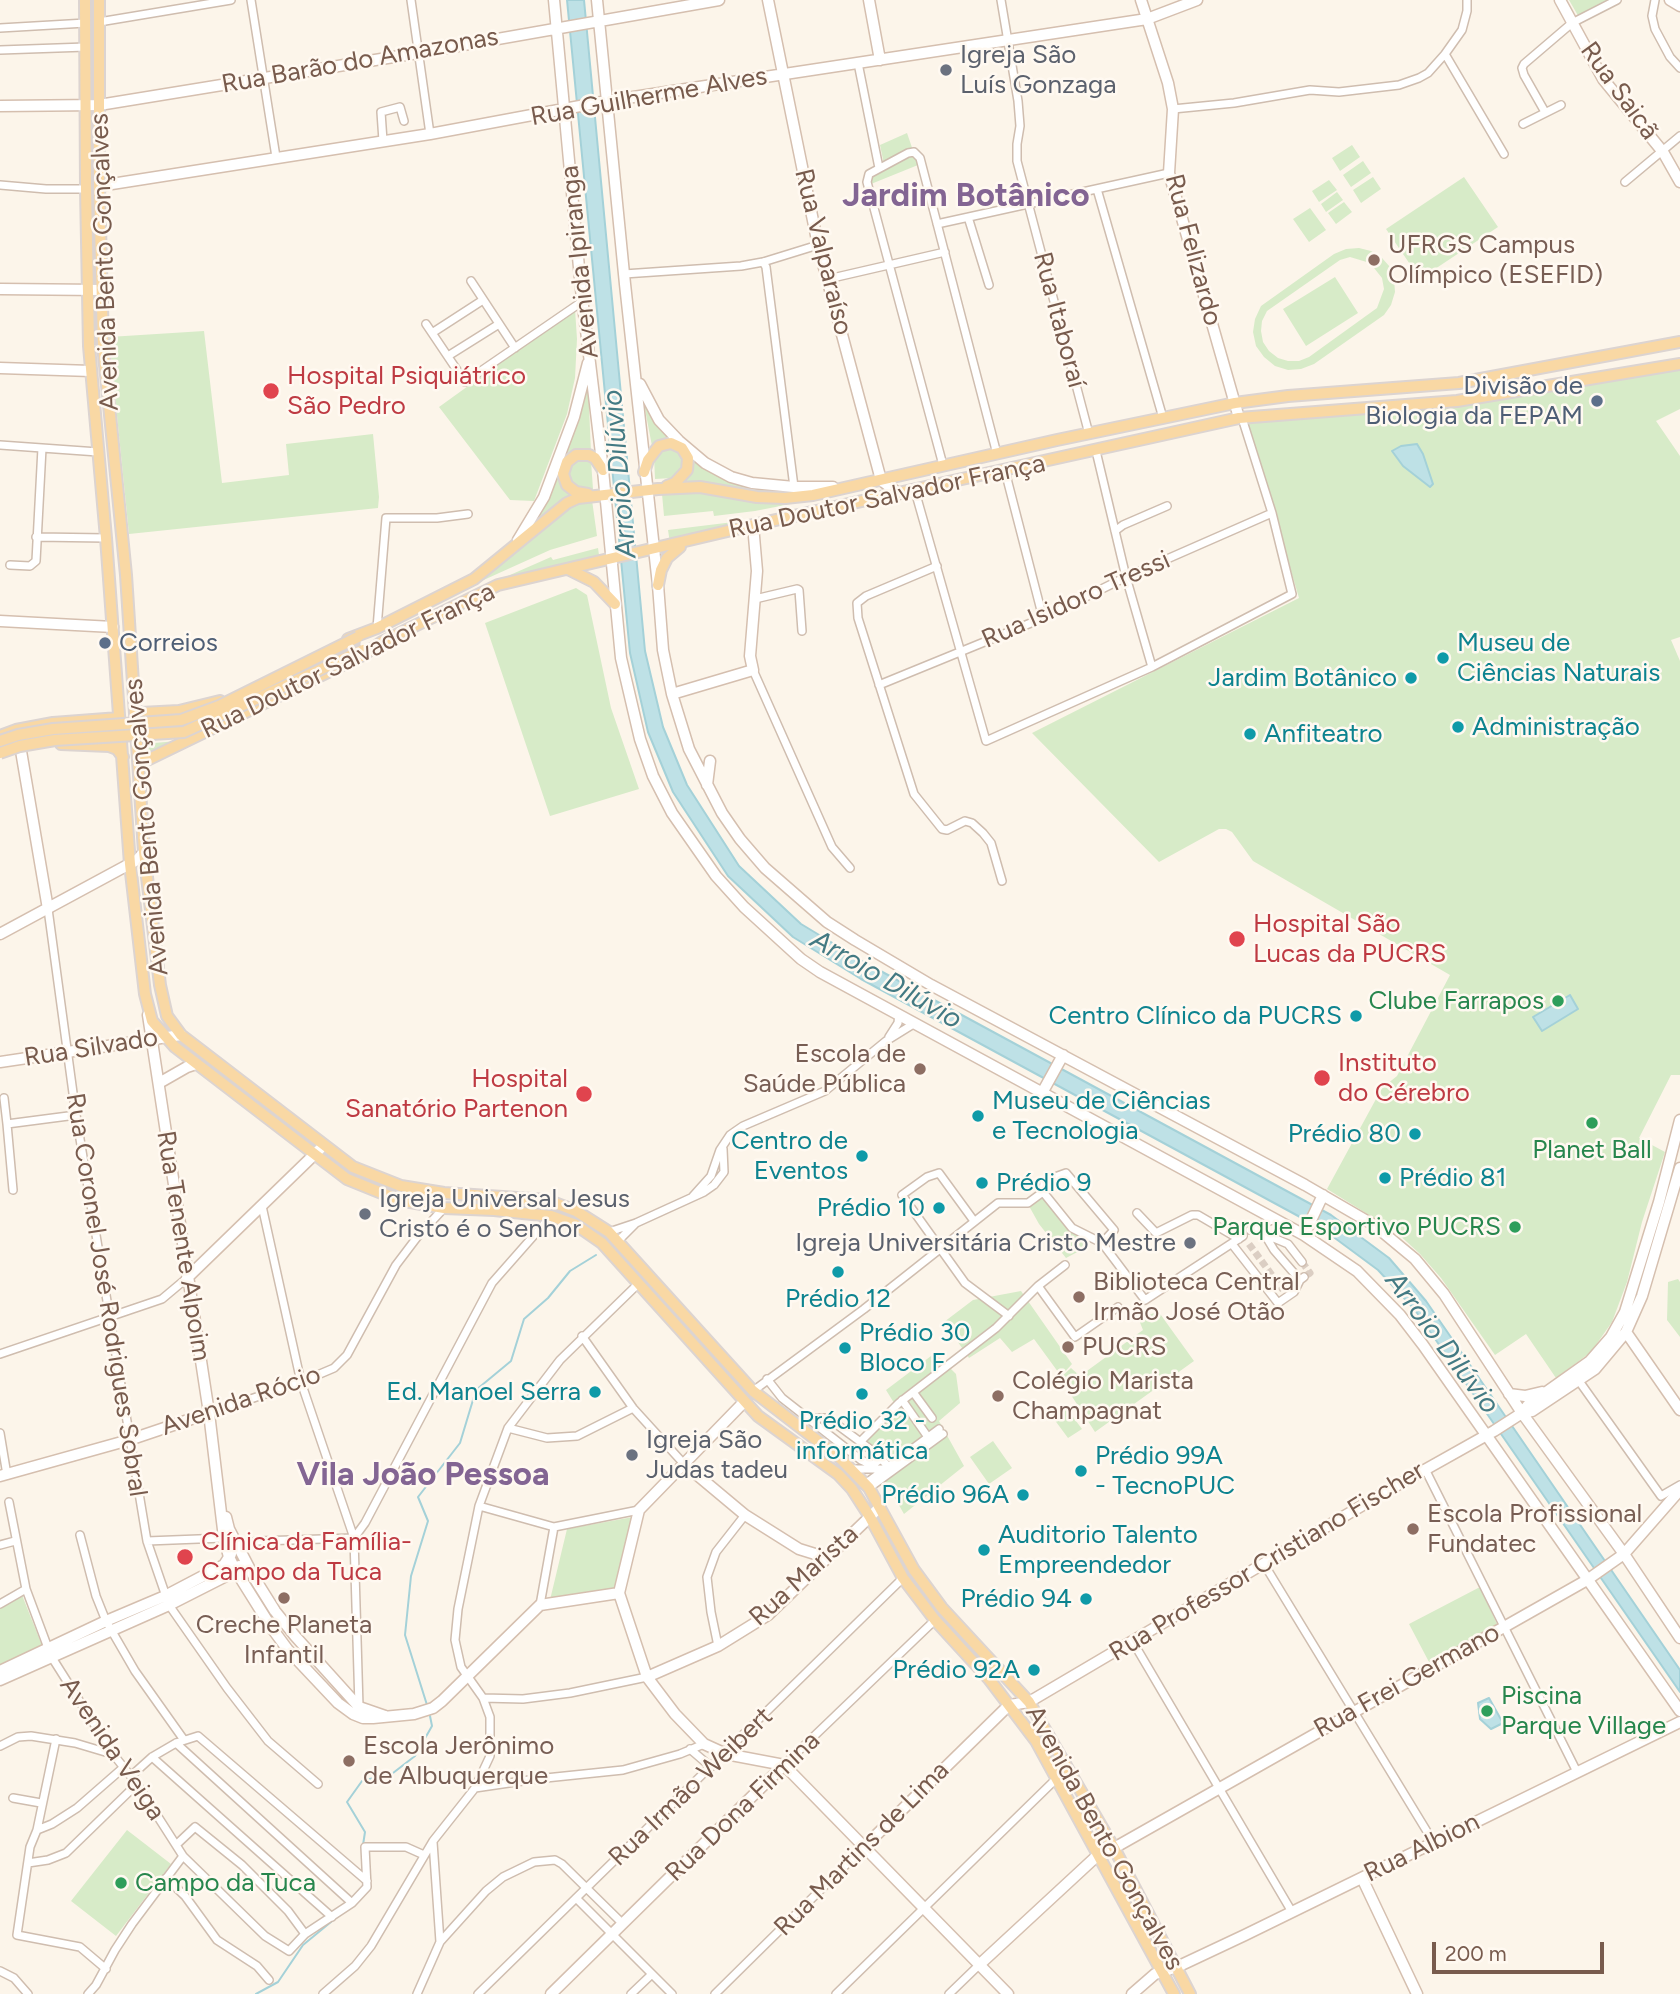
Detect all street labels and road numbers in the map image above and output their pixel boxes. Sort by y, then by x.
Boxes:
street label: Rua Barão do Amazonas [219,21,501,101]
street label: Rua Saicã [1573,36,1665,146]
street label: Rua Guilherme Alves [528,61,770,133]
street label: Avenida Bento Gonçalves [84,113,126,411]
street label: Avenida Ipiranga [554,164,606,360]
street label: Rua Valparaíso [787,166,859,338]
street label: Rua Felizardo [1158,171,1228,329]
street label: Rua Itaboraí [1026,249,1092,391]
street label: Rua Doutor Salvador França [726,448,1048,546]
street label: Rua Isidoro Tressi [977,545,1175,655]
street label: Rua Doutor Salvador França [196,576,500,746]
street label: Avenida Bento Gonçalves [118,677,176,977]
street label: Rua Silvado [22,1022,160,1074]
street label: Rua Coronel José Rodrigues Sobral [59,1091,153,1499]
street label: Rua Tenente Alpoim [149,1129,217,1363]
street label: Avenida Rócio [157,1359,325,1443]
street label: Rua Professor Cristiano Fischer [1104,1455,1430,1669]
street label: Rua Marista [743,1519,865,1633]
street label: Rua Frei Germano [1309,1617,1505,1745]
street label: Avenida Veiga [53,1672,171,1826]
street label: Avenida Bento Gonçalves [1018,1700,1190,1976]
street label: Rua Irmão Weibert [603,1701,779,1873]
street label: Rua Dona Firmina [659,1725,827,1889]
street label: Rua Martins de Lima [768,1755,956,1943]
street label: Rua Albion [1359,1807,1485,1889]

